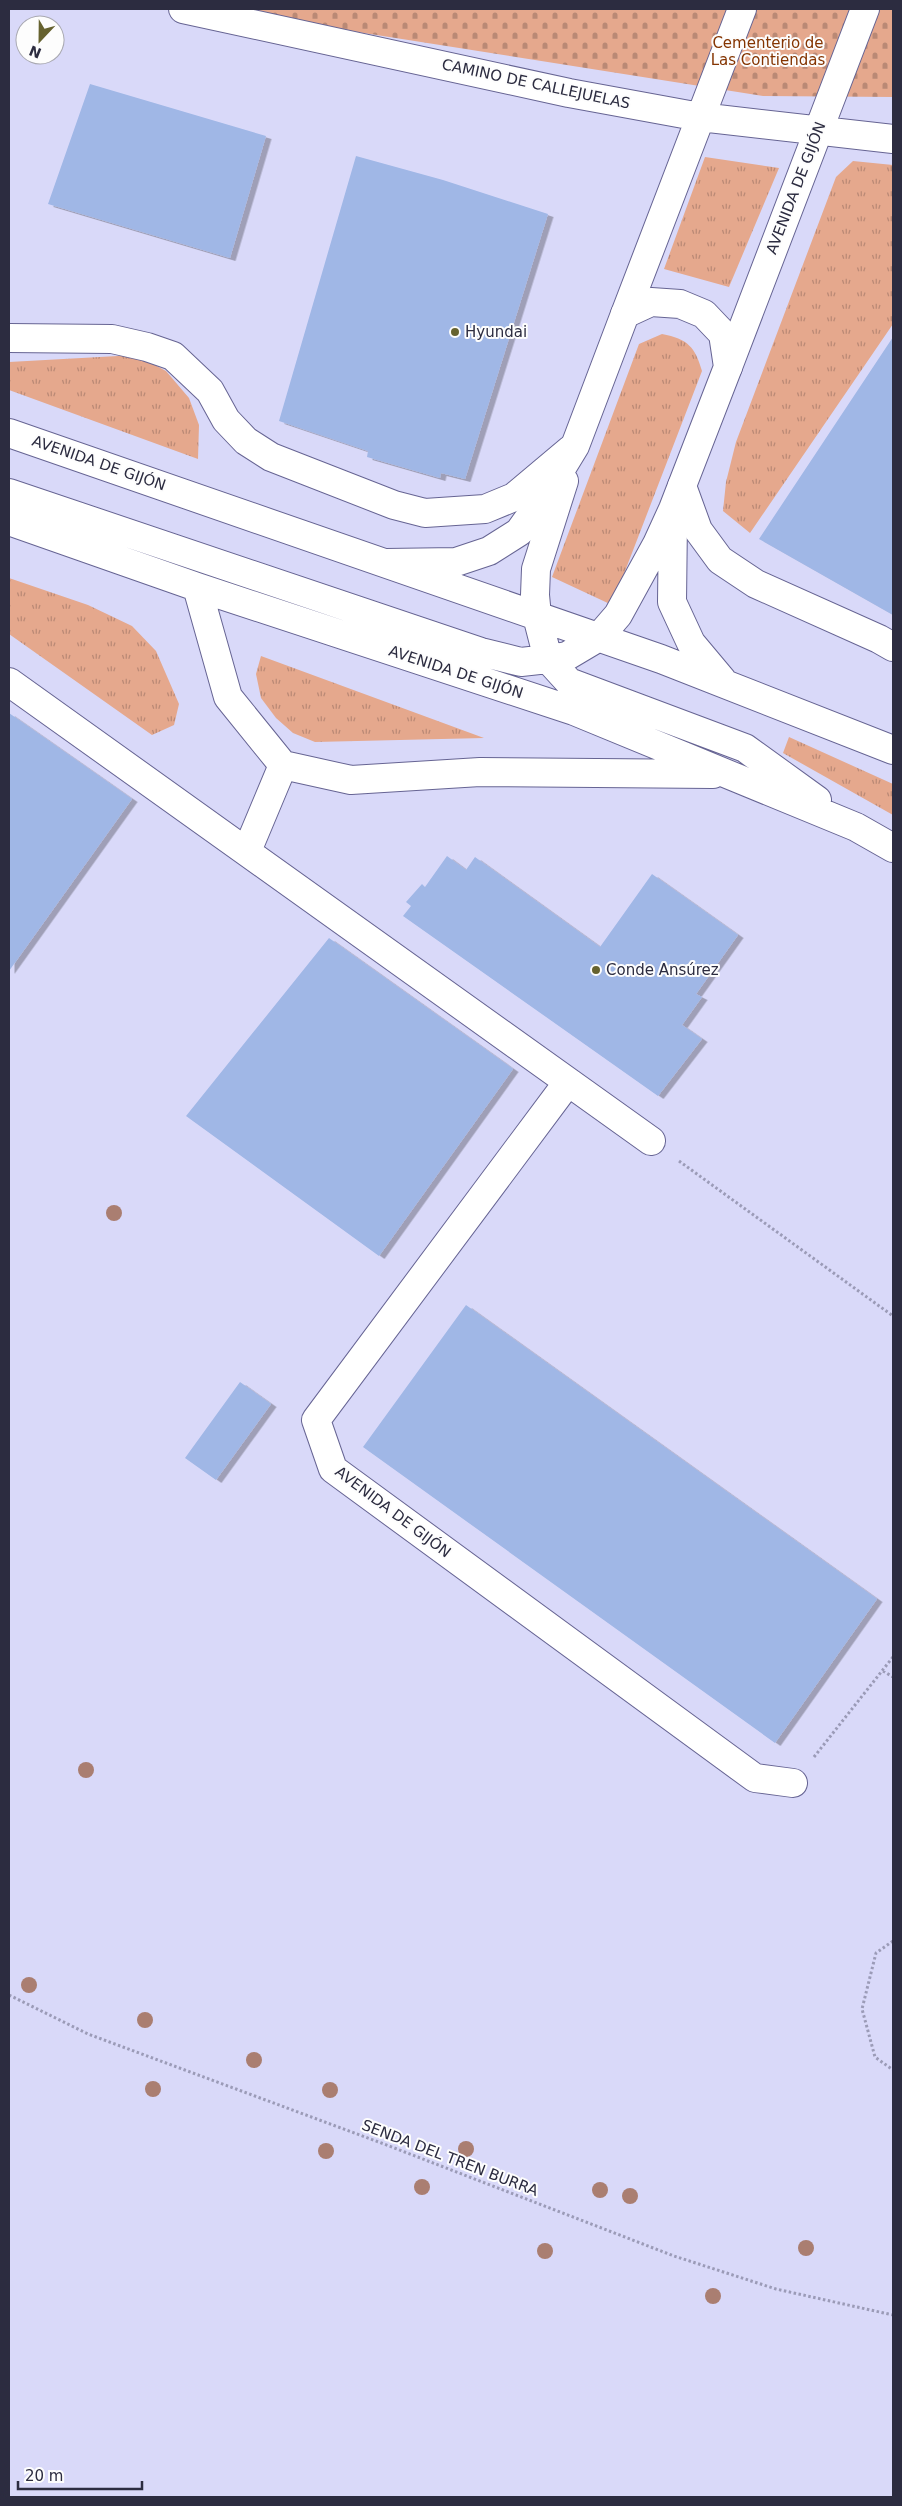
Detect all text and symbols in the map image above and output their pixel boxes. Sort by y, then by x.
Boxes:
north arrow [15,15,65,65]
park label: Cementerio de Las Contiendas [711,34,825,69]
text: N [27,42,44,62]
street label: CAMINO DE CALLEJUELAS [440,55,632,113]
street label: AVENIDA DE GIJÓN [762,119,830,257]
place label: Hyundai [465,323,527,341]
marker: Hyundai [449,326,461,338]
street label: AVENIDA DE GIJÓN [30,431,169,494]
street label: AVENIDA DE GIJÓN [387,641,526,702]
place label: Conde Ansúrez [606,961,719,979]
marker: Conde Ansúrez [590,964,602,976]
street label: AVENIDA DE GIJÓN [332,1462,455,1561]
street label: SENDA DEL TREN BURRA [359,2116,541,2200]
scale bar [18,2458,141,2490]
text: 20 m [25,2467,63,2485]

